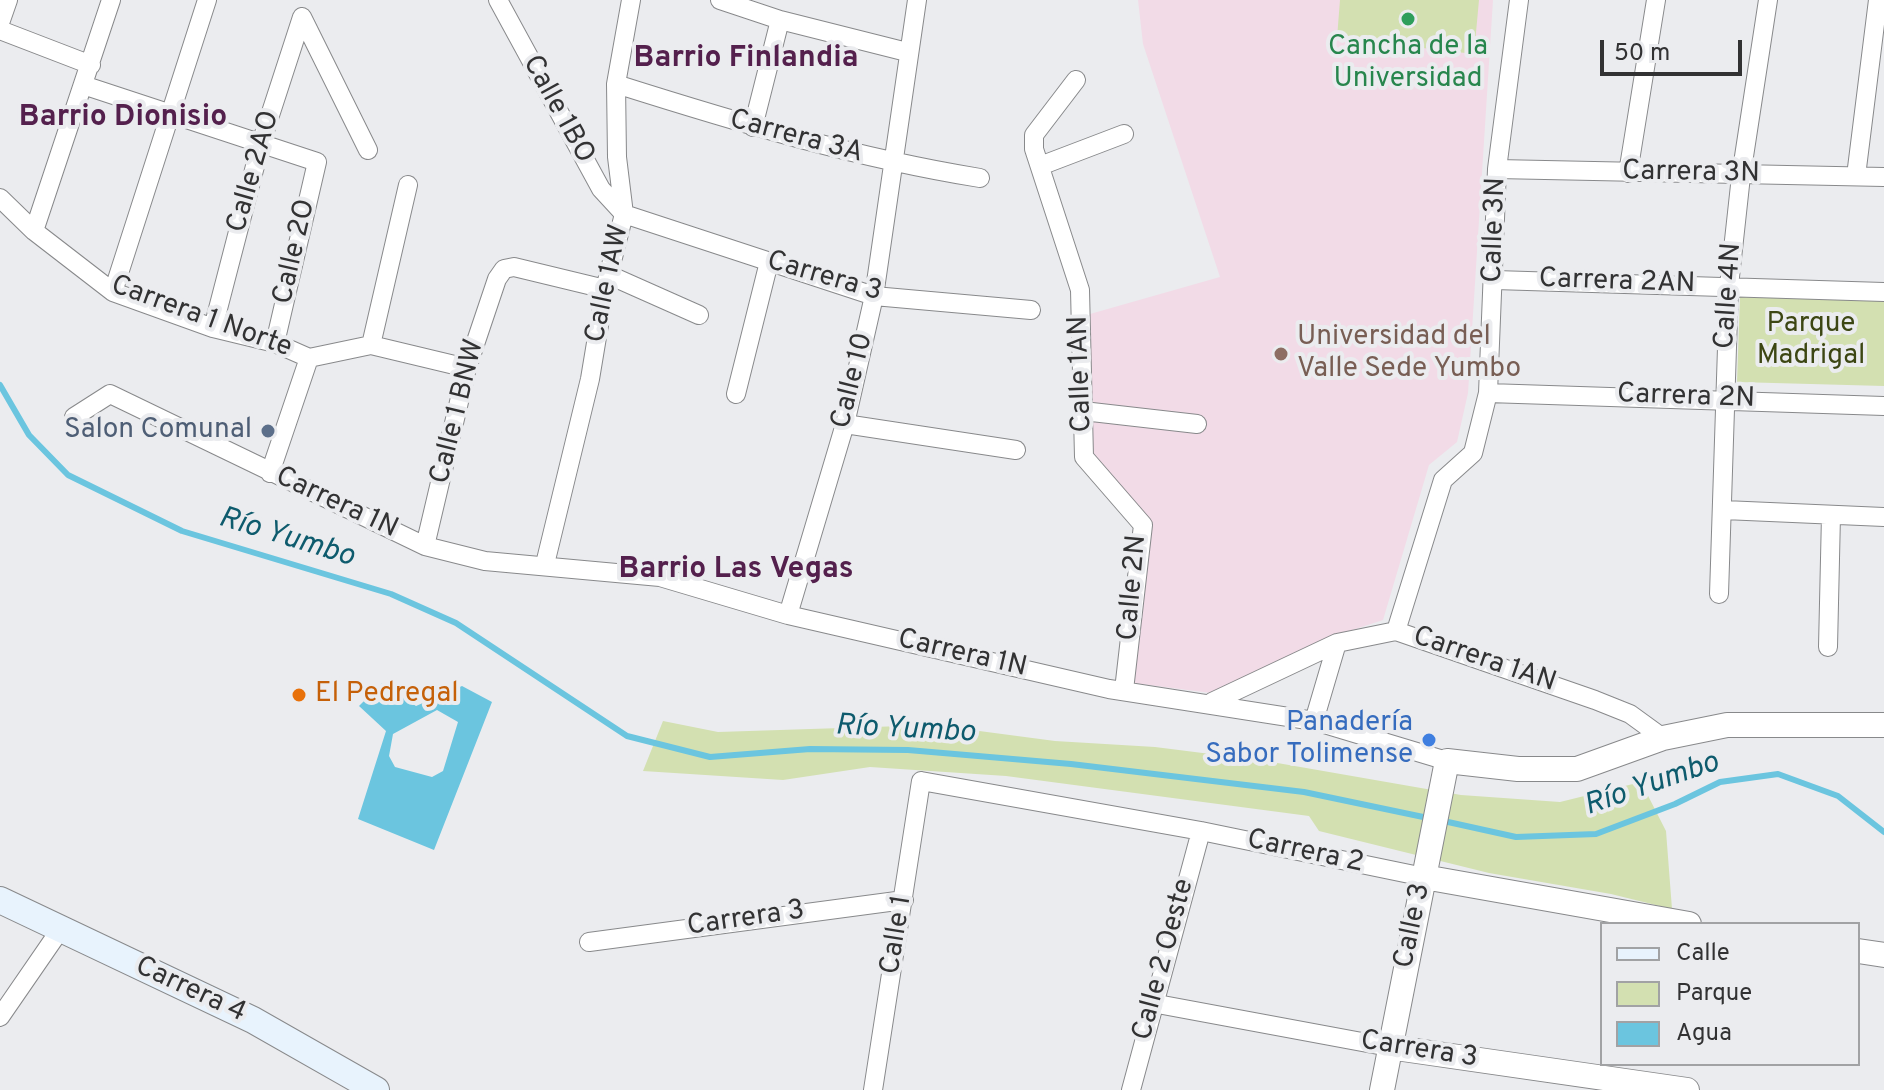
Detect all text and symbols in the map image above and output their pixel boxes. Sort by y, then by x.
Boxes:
marker: Cancha de la Universidad [1399,10,1417,28]
scale bar [1604,24,1746,74]
place label: Cancha de la Universidad [1328,31,1488,97]
text: 50 m [1614,39,1670,69]
district label: Barrio Finlandia [634,42,858,78]
street label: Calle 1BO [514,50,600,170]
district label: Barrio Dionisio [19,101,227,137]
street label: Carrera 3A [726,104,866,172]
street label: Calle 2AO [222,107,288,237]
street label: Carrera 3N [1622,156,1760,192]
street label: Calle 3N [1477,177,1515,283]
street label: Calle 2O [268,196,324,308]
street label: Calle 1AW [580,222,638,346]
street label: Calle 4N [1710,242,1750,350]
street label: Carrera 3 [763,246,885,310]
street label: Carrera 2AN [1538,263,1696,303]
street label: Carrera 1 Norte [106,270,296,366]
park label: Parque Madrigal [1757,308,1865,374]
street label: Calle 1AN [1063,315,1101,433]
place label: Universidad del Valle Sede Yumbo [1297,321,1521,387]
street label: Calle 10 [826,330,882,432]
street label: Calle 1 BNW [425,336,493,488]
marker: Universidad del Valle Sede Yumbo [1272,345,1290,363]
street label: Carrera 2N [1616,379,1756,417]
place label: Salon Comunal [64,414,252,448]
marker: Salon Comunal [259,422,277,440]
street label: Carrera 1N [269,461,403,547]
water label: Río Yumbo [214,501,358,577]
street label: Calle 2N [1113,534,1155,642]
district label: Barrio Las Vegas [618,553,854,589]
street label: Carrera 1AN [1408,621,1560,701]
street label: Carrera 1N [894,624,1030,686]
place label: El Pedregal [315,678,458,712]
marker: El Pedregal [290,686,308,704]
place label: Panadería Sabor Tolimense [1205,707,1413,773]
water label: Río Yumbo [834,709,976,753]
marker: Panadería Sabor Tolimense [1420,731,1438,749]
water label: Río Yumbo [1580,746,1724,826]
street label: Carrera 2 [1244,824,1366,882]
street label: Calle 2 Oeste [1127,875,1203,1045]
street label: Calle 3 [1389,880,1439,972]
street label: Calle 1 [875,893,921,977]
street label: Carrera 3 [685,895,807,945]
legend [1600,922,1860,1066]
text: Calle [1676,939,1730,969]
street label: Carrera 4 [129,951,251,1031]
text: Parque [1676,979,1752,1009]
text: Agua [1676,1019,1732,1049]
street label: Carrera 3 [1358,1025,1480,1077]

